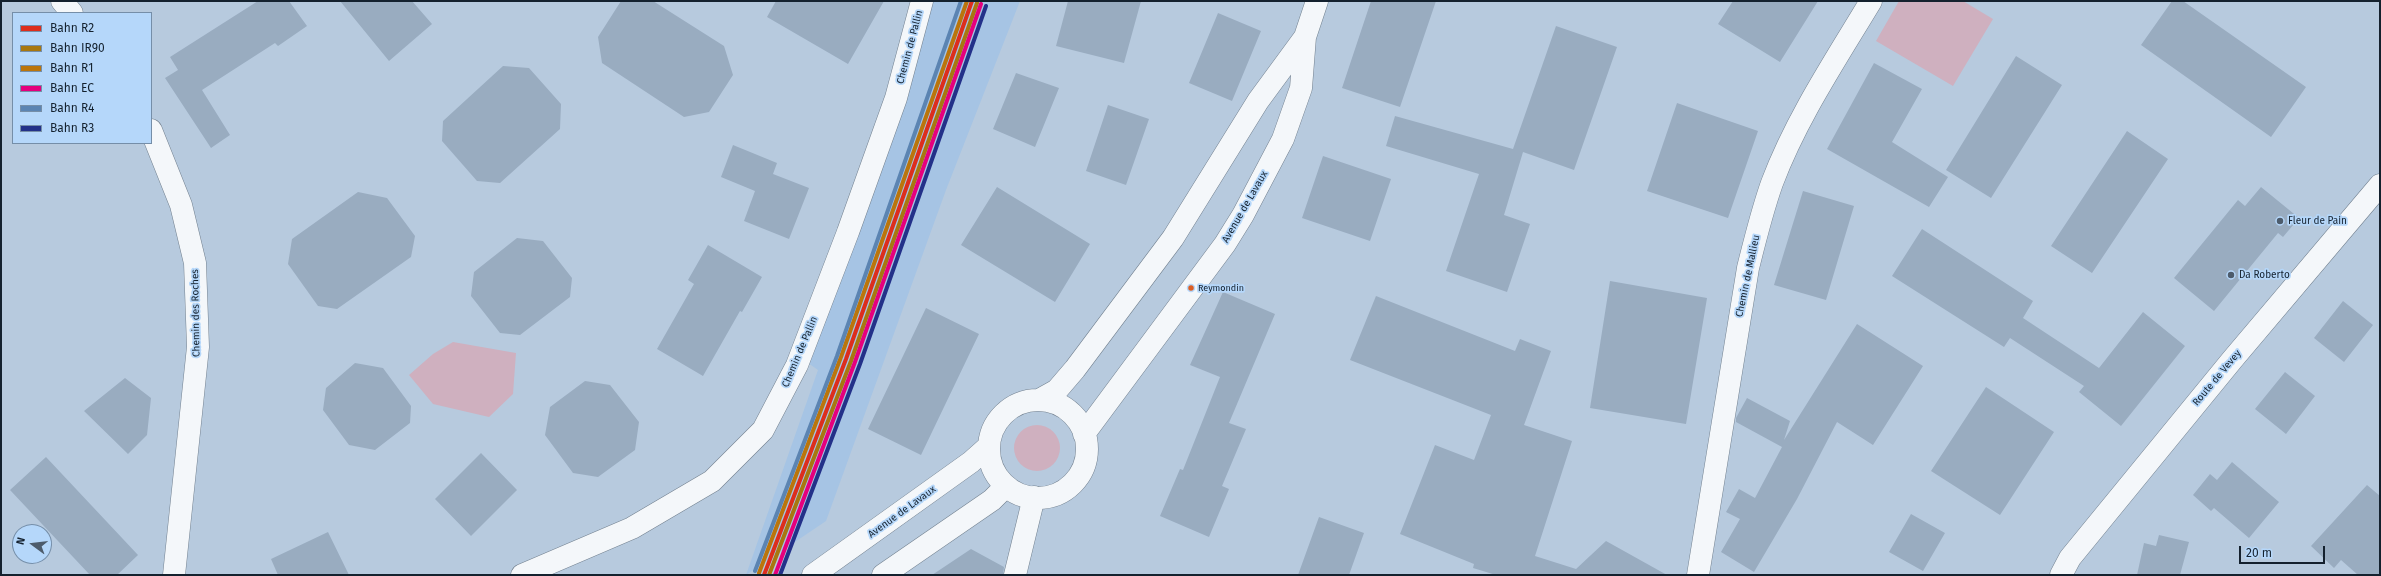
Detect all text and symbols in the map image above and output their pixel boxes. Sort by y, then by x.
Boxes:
street label: Chemin de Pallin [894,9,926,85]
legend [12,12,152,144]
text: Bahn R2 [50,21,94,35]
text: Bahn IR90 [50,41,105,55]
text: Bahn R1 [50,61,93,75]
text: Bahn EC [50,81,94,95]
text: Bahn R4 [50,101,94,115]
text: Bahn R3 [50,121,94,135]
street label: Avenue de Lavaux [1220,169,1270,245]
place label: Fleur de Pain [2288,215,2347,227]
marker: Fleur de Pain [2275,216,2285,226]
street label: Chemin de Mallieu [1733,234,1763,318]
street label: Chemin des Roches [189,269,203,357]
place label: Da Roberto [2239,269,2290,281]
marker: Da Roberto [2226,270,2236,280]
marker: Reymondin [1186,283,1196,293]
place label: Reymondin [1198,283,1244,293]
street label: Chemin de Pallin [780,315,820,389]
street label: Route de Vevey [2190,348,2244,408]
street label: Avenue de Lavaux [866,483,938,541]
north arrow [12,524,52,564]
text: N [14,536,28,546]
scale bar [2241,538,2327,564]
text: 20 m [2246,546,2272,560]

